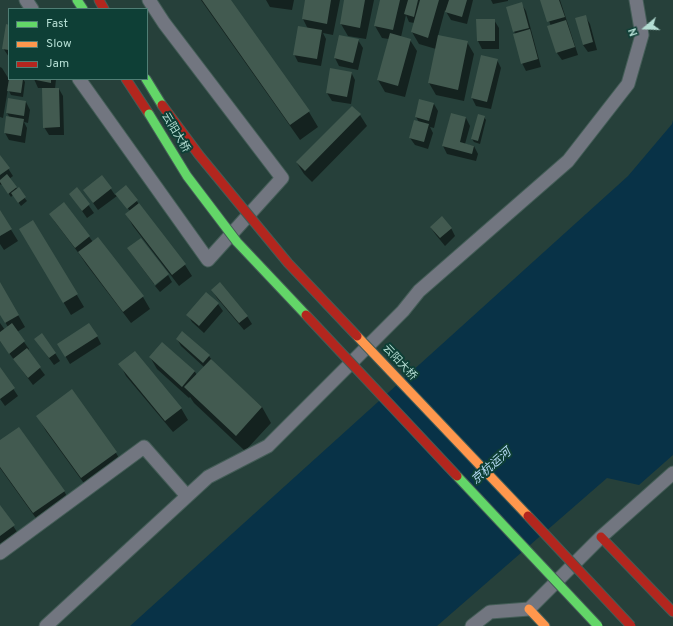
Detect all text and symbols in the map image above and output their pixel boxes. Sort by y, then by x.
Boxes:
legend [8,8,148,80]
north arrow [625,8,665,48]
text: Fast [46,16,68,32]
text: N [626,26,642,38]
text: Slow [46,36,72,52]
text: Jam [46,56,69,72]
street label: 云阳大桥 [158,111,192,155]
street label: 云阳大桥 [379,342,419,384]
water label: 京杭运河 [469,446,515,488]

